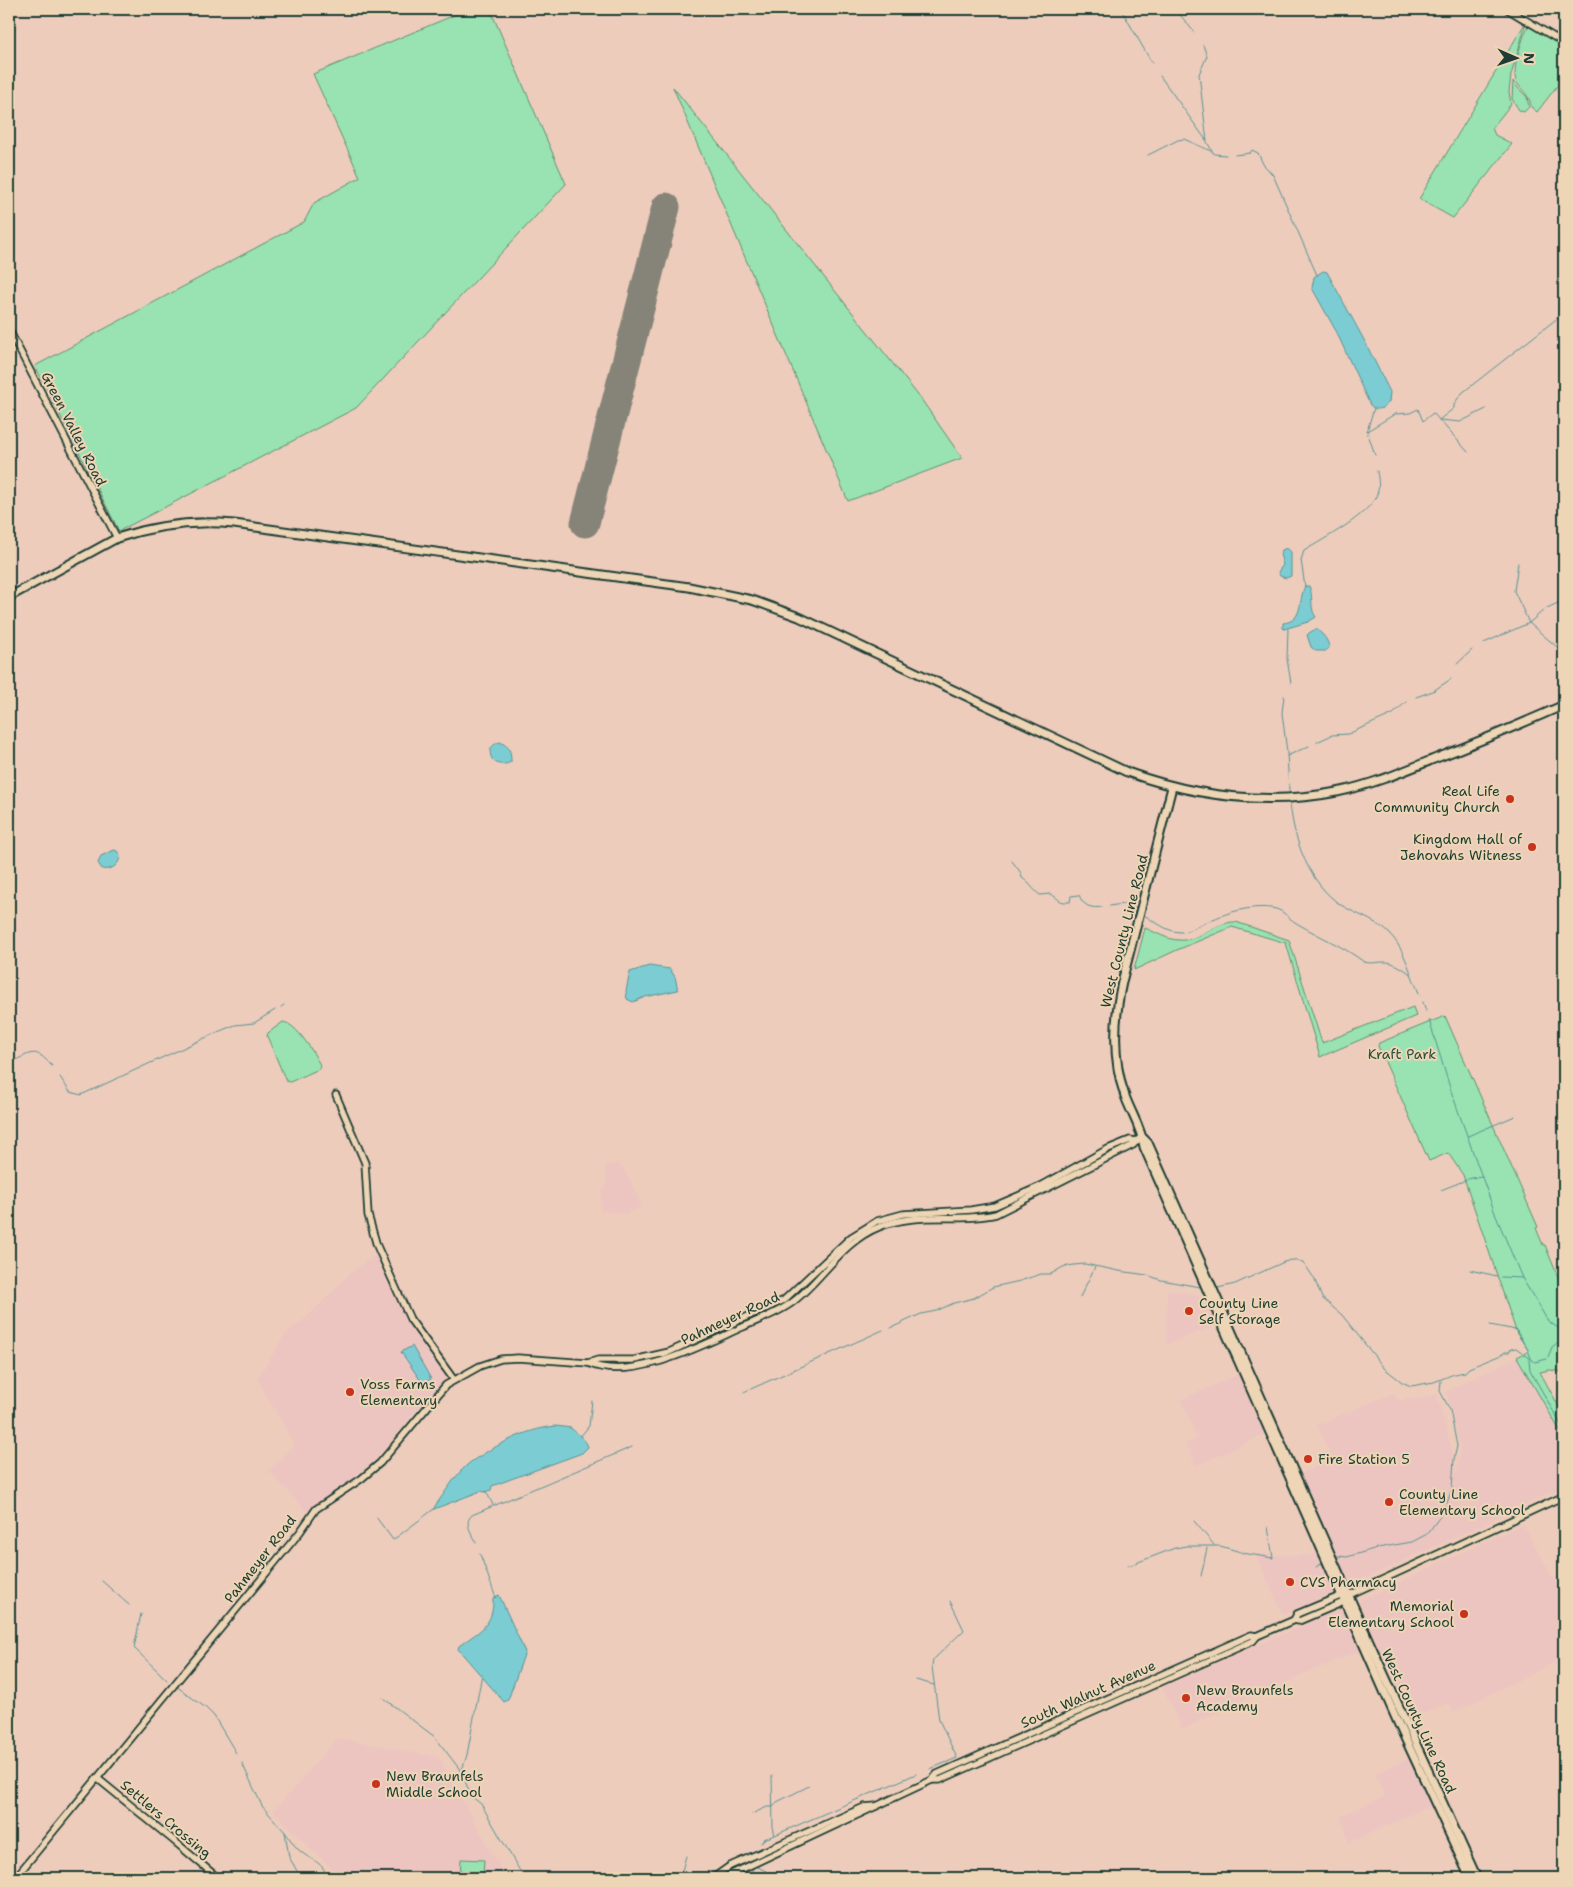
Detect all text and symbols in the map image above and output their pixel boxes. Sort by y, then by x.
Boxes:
north arrow [1490,32,1540,82]
text: N [1520,53,1538,64]
street label: Green Valley Road [37,369,111,489]
place label: Real Life Community Church [1374,782,1500,816]
marker: Real Life Community Church [1504,793,1516,805]
place label: Kingdom Hall of Jehovahs Witness [1400,830,1523,864]
marker: Kingdom Hall of Jehovahs Witness [1526,841,1538,853]
street label: West County Line Road [1096,852,1152,1010]
park label: Kraft Park [1368,1045,1436,1063]
street label: Pahmeyer Road [678,1287,782,1349]
place label: County Line Self Storage [1199,1294,1281,1328]
marker: County Line Self Storage [1183,1305,1195,1317]
place label: Voss Farms Elementary [360,1375,437,1409]
marker: Voss Farms Elementary [344,1386,356,1398]
place label: Fire Station 5 [1318,1450,1410,1468]
marker: Fire Station 5 [1302,1453,1314,1465]
place label: County Line Elementary School [1399,1485,1526,1519]
marker: County Line Elementary School [1383,1496,1395,1508]
street label: Pahmeyer Road [220,1511,300,1607]
place label: CVS Pharmacy [1300,1573,1397,1591]
marker: CVS Pharmacy [1284,1576,1296,1588]
place label: Memorial Elementary School [1328,1597,1455,1631]
marker: Memorial Elementary School [1458,1608,1470,1620]
street label: West County Line Road [1378,1646,1460,1796]
street label: South Walnut Avenue [1018,1656,1158,1732]
place label: New Braunfels Academy [1196,1681,1294,1715]
marker: New Braunfels Academy [1180,1692,1192,1704]
place label: New Braunfels Middle School [386,1767,484,1801]
street label: Settlers Crossing [117,1776,215,1862]
marker: New Braunfels Middle School [370,1778,382,1790]

